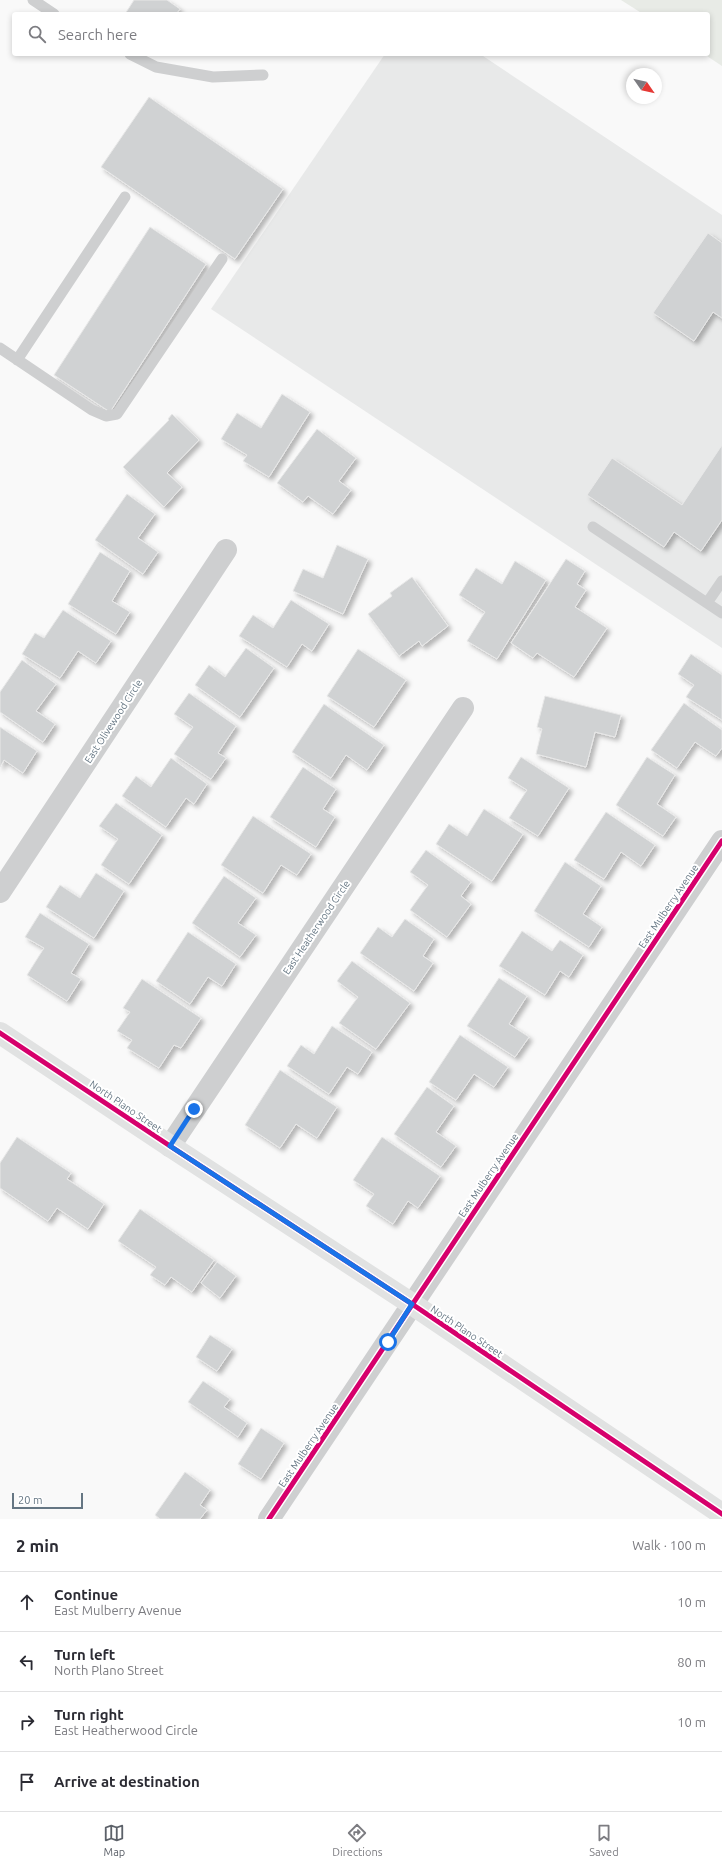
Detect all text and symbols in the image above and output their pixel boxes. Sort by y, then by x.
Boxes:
search box [12,12,710,56]
icon: search [26,23,48,45]
text: Search here [58,26,137,43]
north arrow [626,68,662,104]
street label: East Olivewood Circle [82,678,145,765]
street label: East Mulberry Avenue [636,862,700,950]
street label: East Heatherwood Circle [281,878,352,976]
street label: North Plano Street [88,1078,164,1135]
route end [185,1100,203,1118]
street label: East Mulberry Avenue [456,1131,520,1219]
street label: North Plano Street [429,1303,505,1360]
route start [379,1333,397,1351]
street label: East Mulberry Avenue [276,1401,340,1489]
scale bar [12,1491,83,1510]
text: 20 m [18,1494,42,1506]
text: 2 min [16,1536,59,1555]
text: Walk · 100 m [632,1538,706,1552]
text: Continue [54,1586,118,1603]
icon: ahead [16,1591,38,1613]
text: 10 m [677,1595,706,1609]
text: East Mulberry Avenue [54,1603,182,1617]
text: Turn left [54,1646,115,1663]
icon: left [16,1651,38,1673]
text: 80 m [677,1655,706,1669]
text: North Plano Street [54,1663,164,1677]
text: Turn right [54,1706,124,1723]
icon: right [16,1711,38,1733]
text: 10 m [677,1715,706,1729]
text: East Heatherwood Circle [54,1723,198,1737]
icon: arrive [16,1771,38,1793]
text: Arrive at destination [54,1773,200,1790]
tab: Map [103,1822,125,1858]
tab: Directions [332,1822,383,1858]
tab: Saved [589,1822,619,1858]

